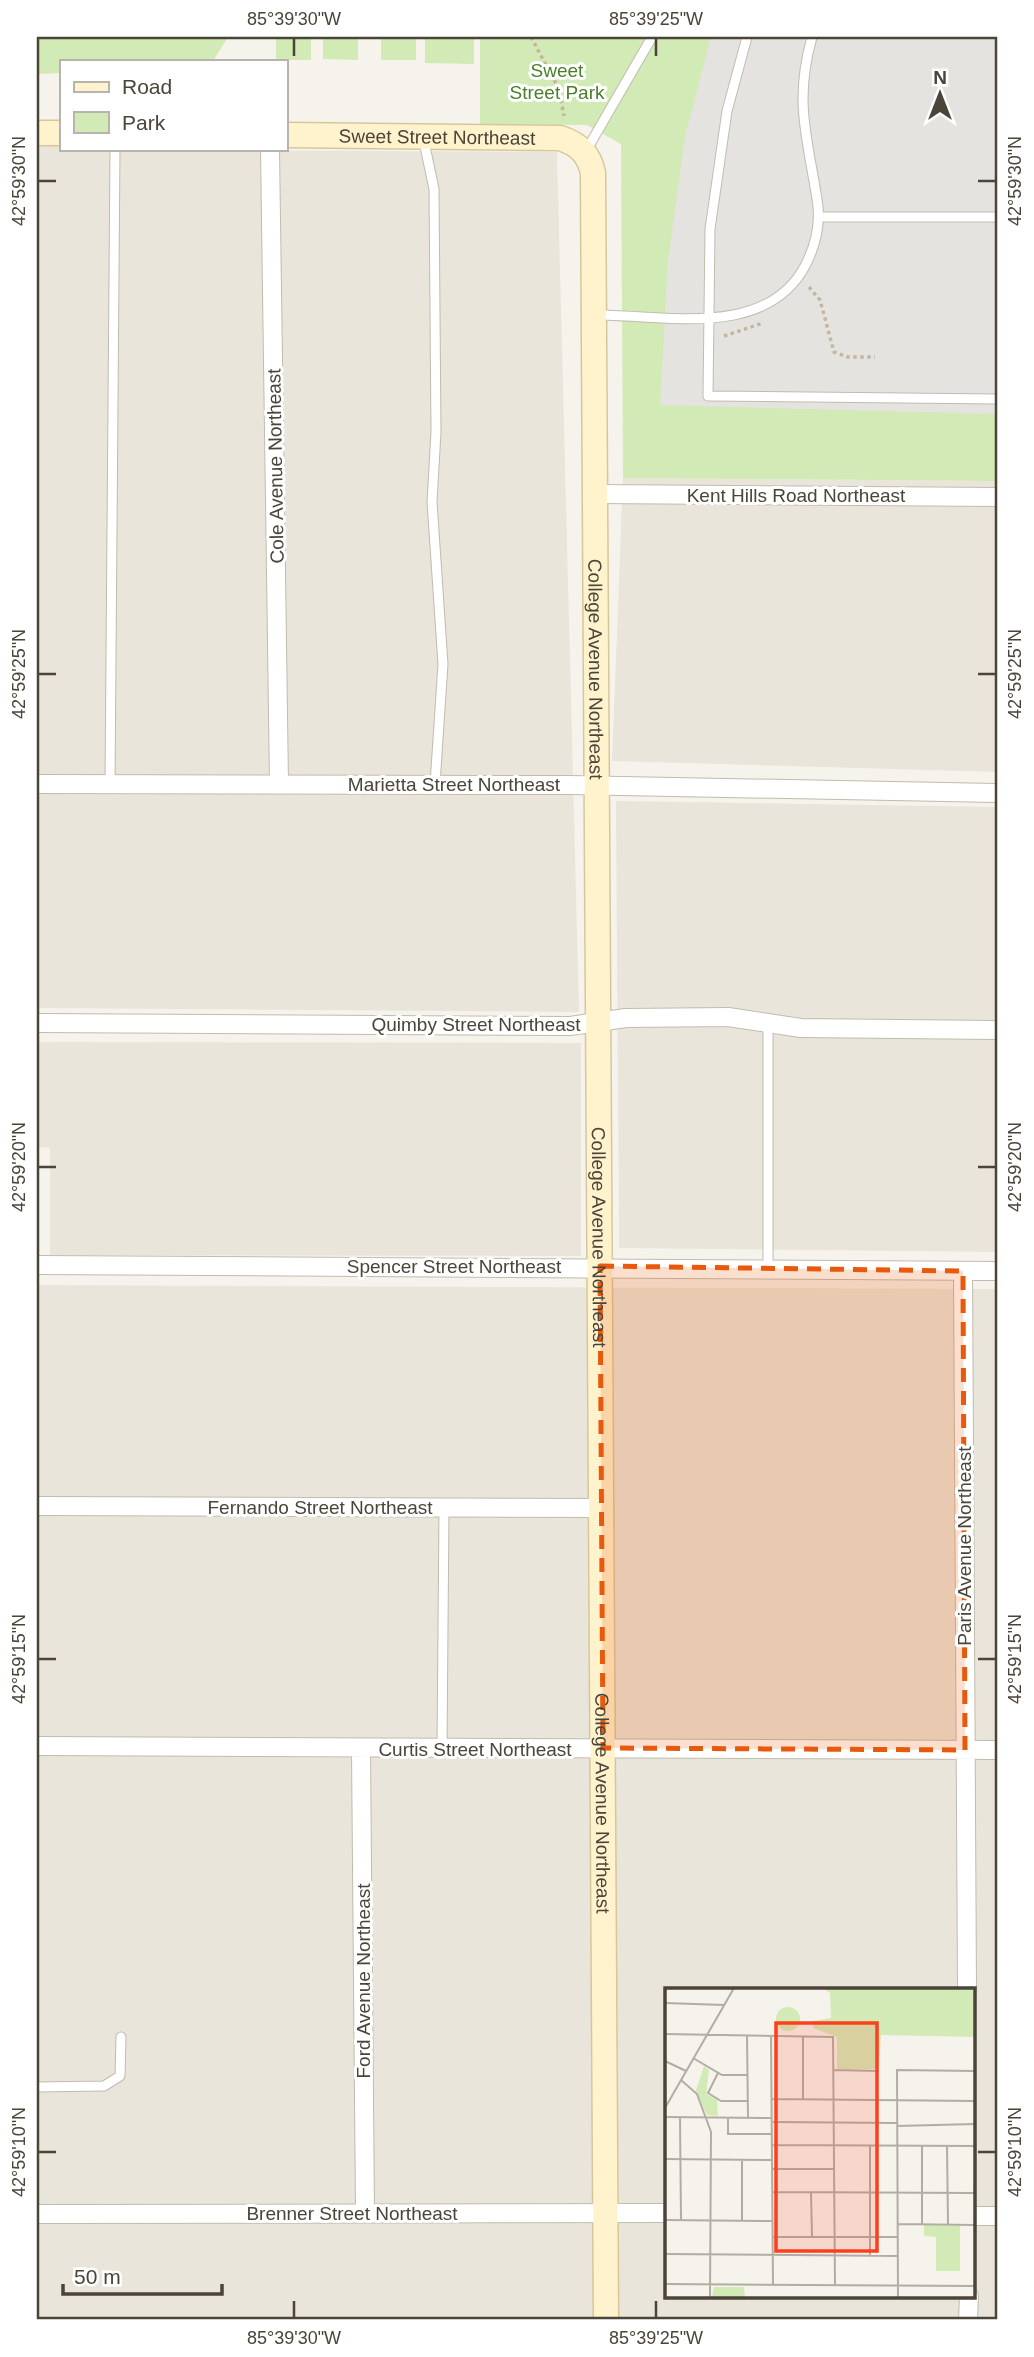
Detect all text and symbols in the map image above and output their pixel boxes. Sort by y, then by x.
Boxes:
text: 85°39'30"W [247,9,341,29]
text: 85°39'25"W [609,9,703,29]
legend [60,60,287,150]
park label: Sweet Street Park [509,60,605,103]
north arrow [904,60,974,130]
text: N [933,67,947,88]
text: Road [122,75,172,98]
text: Park [122,111,166,134]
street label: Sweet Street Northeast [339,126,536,149]
text: 42°59'30"N [9,136,29,226]
text: 42°59'30"N [1005,136,1025,226]
street label: Cole Avenue Northeast [263,368,288,564]
street label: Kent Hills Road Northeast [687,485,906,506]
street label: College Avenue Northeast [584,559,607,780]
text: 42°59'25"N [9,629,29,719]
text: 42°59'25"N [1005,629,1025,719]
street label: Marietta Street Northeast [348,774,561,795]
street label: Quimby Street Northeast [371,1014,581,1035]
text: 42°59'20"N [9,1122,29,1212]
text: 42°59'20"N [1005,1122,1025,1212]
street label: College Avenue Northeast [588,1127,610,1348]
street label: Spencer Street Northeast [347,1256,562,1277]
street label: Paris Avenue Northeast [954,1446,975,1646]
street label: Fernando Street Northeast [208,1497,433,1518]
text: 42°59'15"N [9,1614,29,1704]
text: 42°59'15"N [1005,1614,1025,1704]
street label: College Avenue Northeast [591,1693,614,1914]
street label: Curtis Street Northeast [378,1739,572,1760]
street label: Ford Avenue Northeast [353,1883,374,2079]
inset map [665,1988,974,2298]
text: 42°59'10"N [9,2107,29,2197]
text: 42°59'10"N [1005,2107,1025,2197]
street label: Brenner Street Northeast [246,2203,458,2224]
scale bar [63,2252,222,2296]
text: 50 m [74,2265,121,2288]
text: 85°39'30"W [247,2328,341,2348]
text: 85°39'25"W [609,2328,703,2348]

